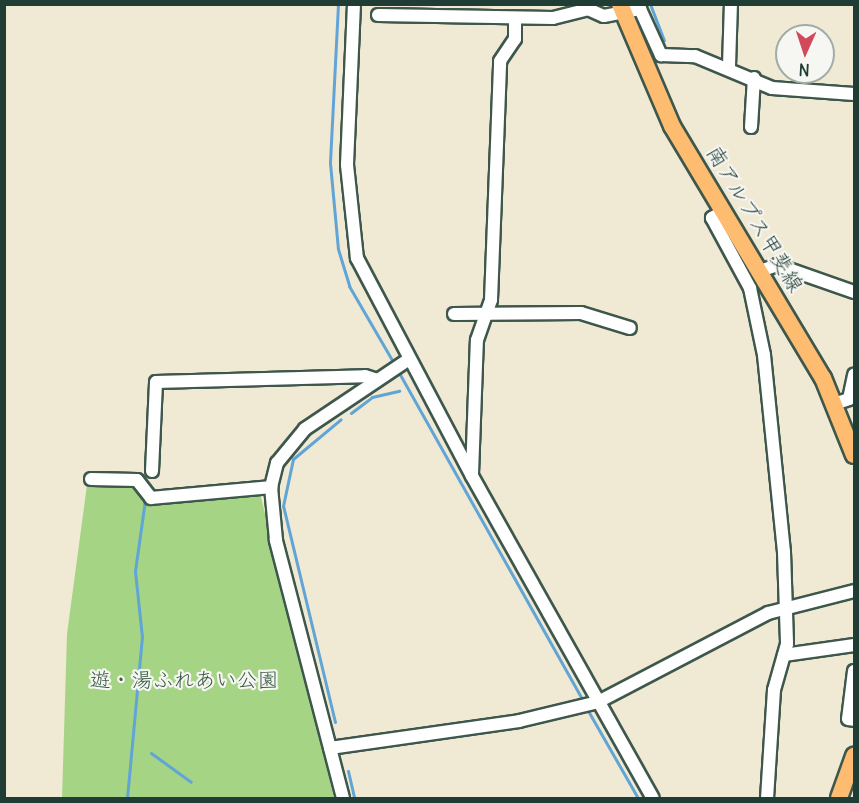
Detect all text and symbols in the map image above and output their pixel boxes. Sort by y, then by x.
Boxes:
north arrow [775,24,835,84]
text: N [798,60,810,80]
street label: 南アルプス甲斐線 [701,141,809,297]
park label: 遊・湯ふれあい公園 [90,667,278,693]

